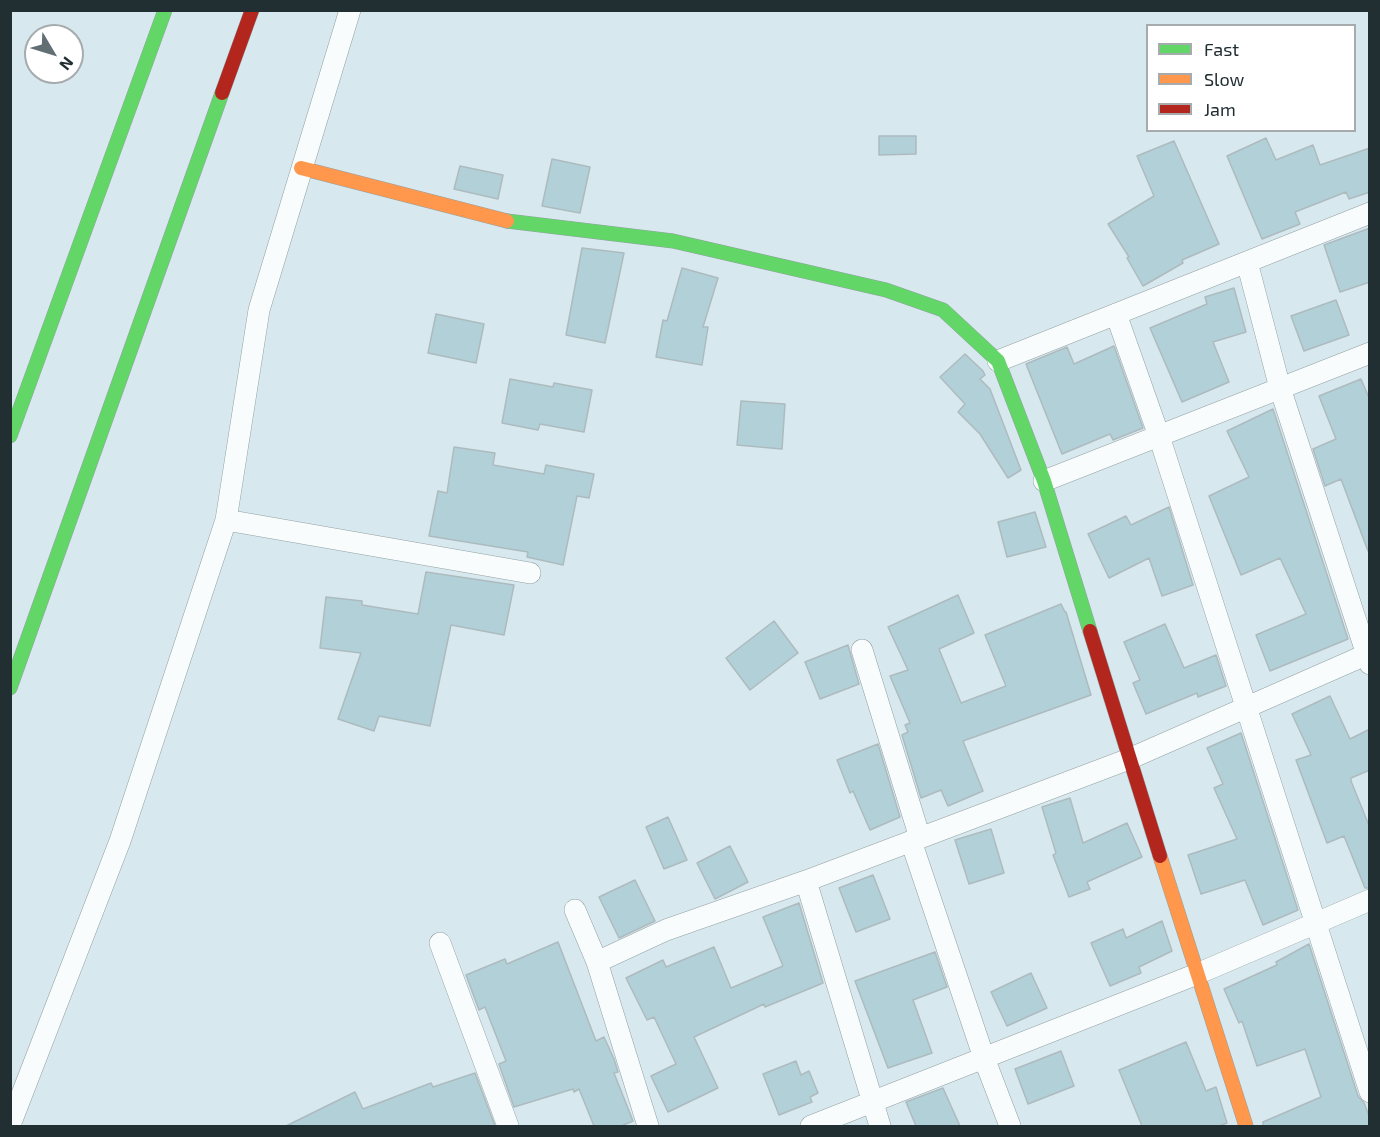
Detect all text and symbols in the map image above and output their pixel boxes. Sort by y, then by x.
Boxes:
north arrow [24,24,84,84]
legend [1146,24,1356,132]
text: Fast [1204,38,1239,60]
text: N [56,54,78,75]
text: Slow [1204,68,1244,90]
text: Jam [1204,98,1236,120]

